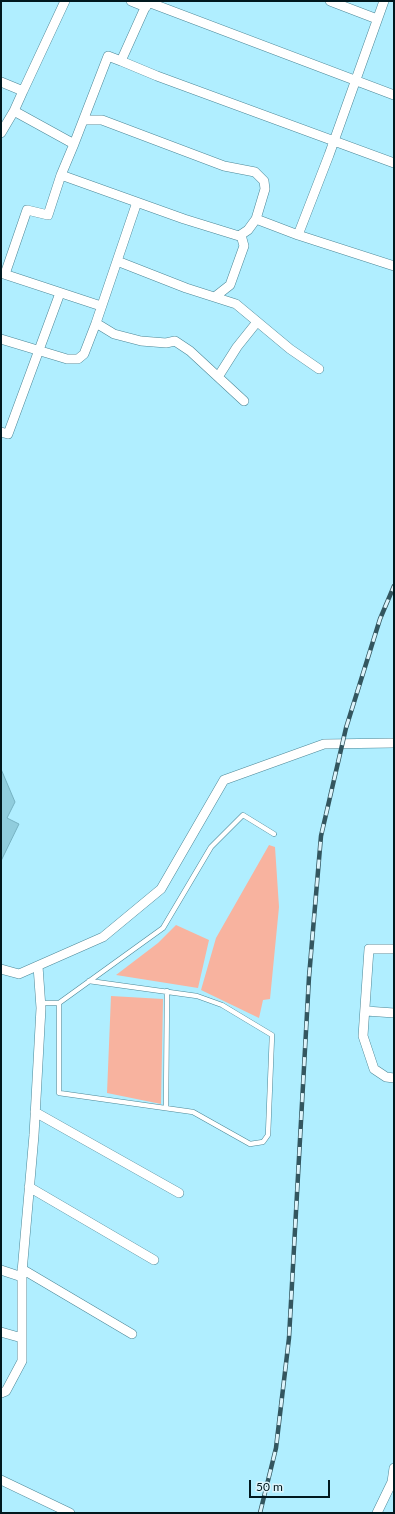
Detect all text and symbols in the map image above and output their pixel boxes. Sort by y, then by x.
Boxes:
scale bar [251,1472,332,1498]
text: 50 m [256,1479,283,1494]

